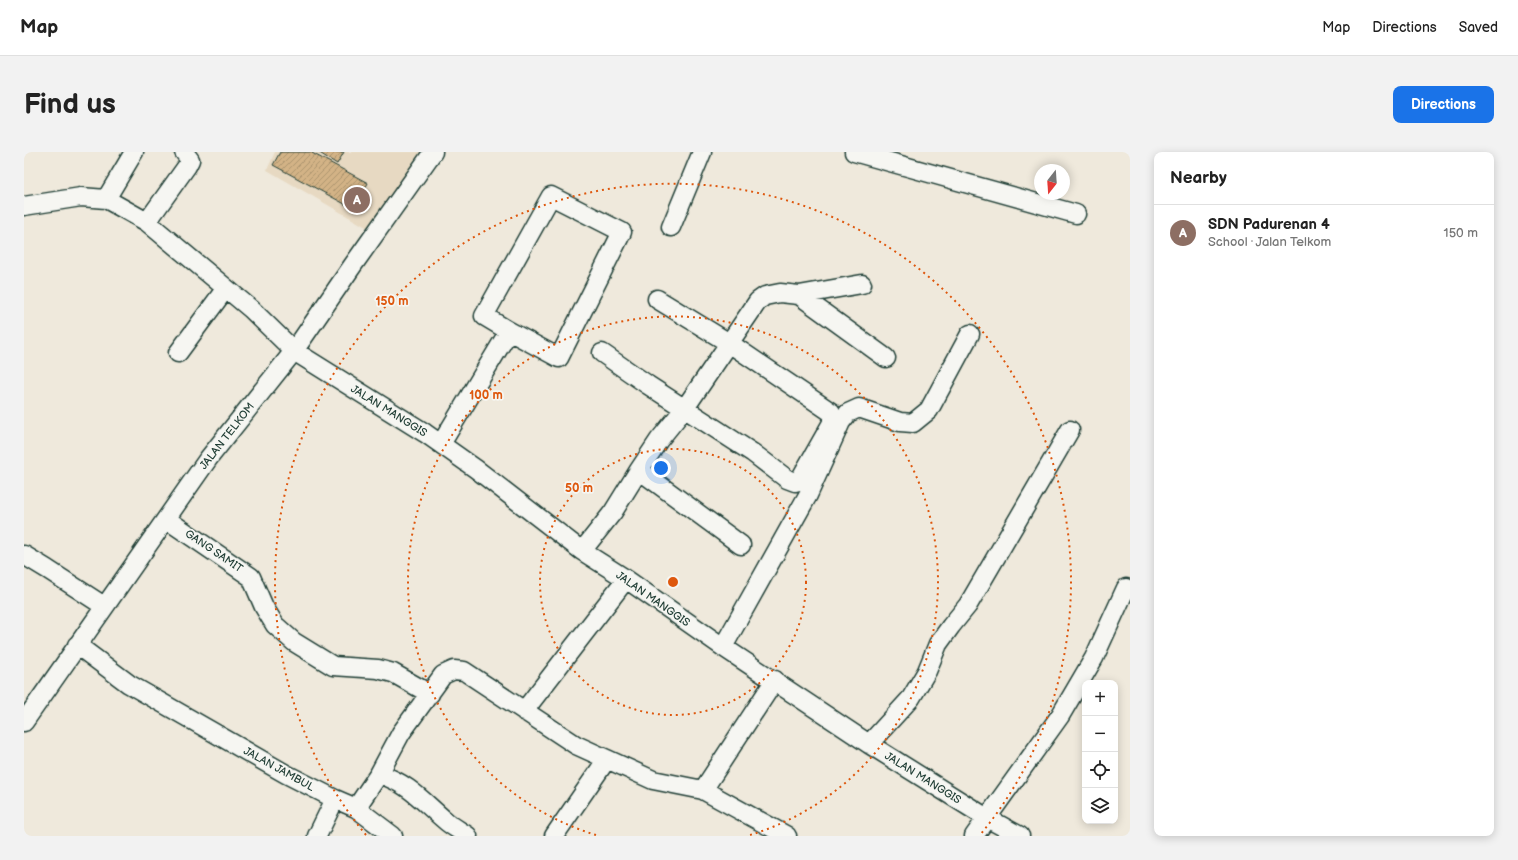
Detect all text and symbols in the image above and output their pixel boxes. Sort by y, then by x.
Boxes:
text: Map [20,16,58,39]
text: Map [1322,19,1350,36]
text: Directions [1372,19,1437,36]
text: Saved [1459,19,1498,36]
button: Directions [1393,86,1494,123]
text: Find us [24,88,116,121]
north arrow [1034,164,1070,200]
text: Nearby [1170,168,1227,188]
pin: A [344,185,370,215]
text: SDN Padurenan 4 [1208,215,1330,234]
text: A [1179,225,1187,241]
text: 150 m [1444,225,1478,241]
text: School · Jalan Telkom [1208,234,1331,250]
text: 150 m [376,294,408,309]
street label: JALAN MANGGIS [349,382,430,440]
text: 100 m [469,388,503,403]
street label: JALAN TELKOM [197,400,257,472]
your location [651,458,671,478]
text: 50 m [565,481,593,496]
street label: GANG SAMIT [183,527,246,575]
street label: JALAN MANGGIS [614,569,693,630]
centre of rings [666,575,680,589]
map controls [1082,680,1118,824]
button: + [1082,680,1118,716]
button: − [1082,716,1118,752]
street label: JALAN JAMBUL [241,744,317,794]
street label: JALAN MANGGIS [883,749,964,807]
button: locate [1082,752,1118,788]
button: layers [1082,788,1118,824]

